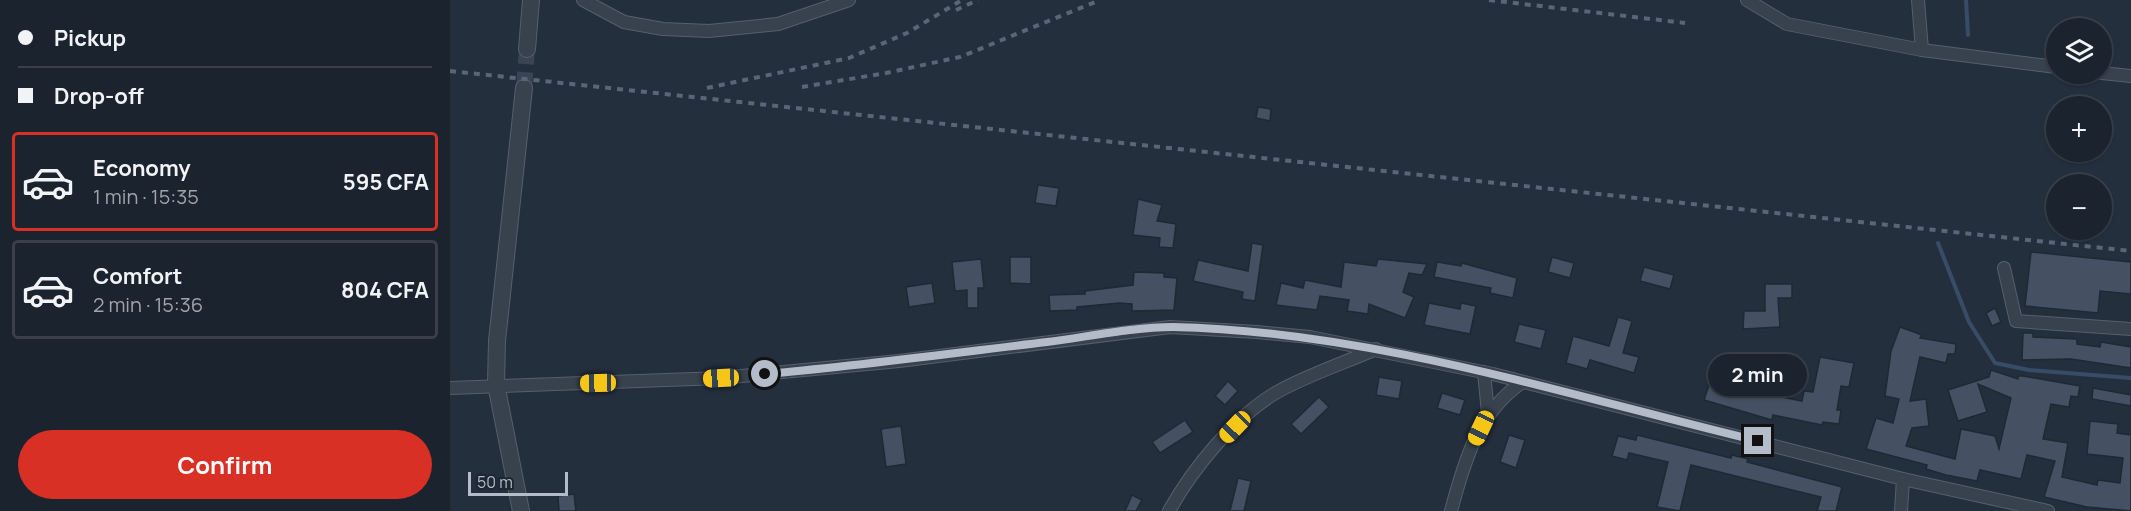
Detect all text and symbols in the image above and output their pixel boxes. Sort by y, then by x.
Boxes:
map controls [2046,18,2112,240]
button: layers [2046,18,2112,84]
text: Pickup [54,23,126,53]
text: Drop-off [54,81,144,111]
button: + [2046,96,2112,162]
text: Economy [93,153,191,183]
icon: car [21,155,75,209]
text: 595 CFA [343,167,429,197]
button: − [2046,174,2112,240]
text: 1 min · 15:35 [93,183,199,210]
text: Comfort [93,261,182,291]
icon: car [21,263,75,317]
text: 804 CFA [341,275,429,305]
text: 2 min · 15:36 [93,291,203,318]
callout: 2 min [1708,354,1808,396]
route start [751,360,778,387]
text: 2 min [1731,361,1784,388]
car [703,368,739,388]
car [580,374,616,392]
car [1216,408,1254,446]
car [1465,408,1497,448]
route end [1744,427,1771,454]
button: Confirm [18,430,432,499]
scale bar [468,469,568,496]
text: 50 m [477,471,513,493]

